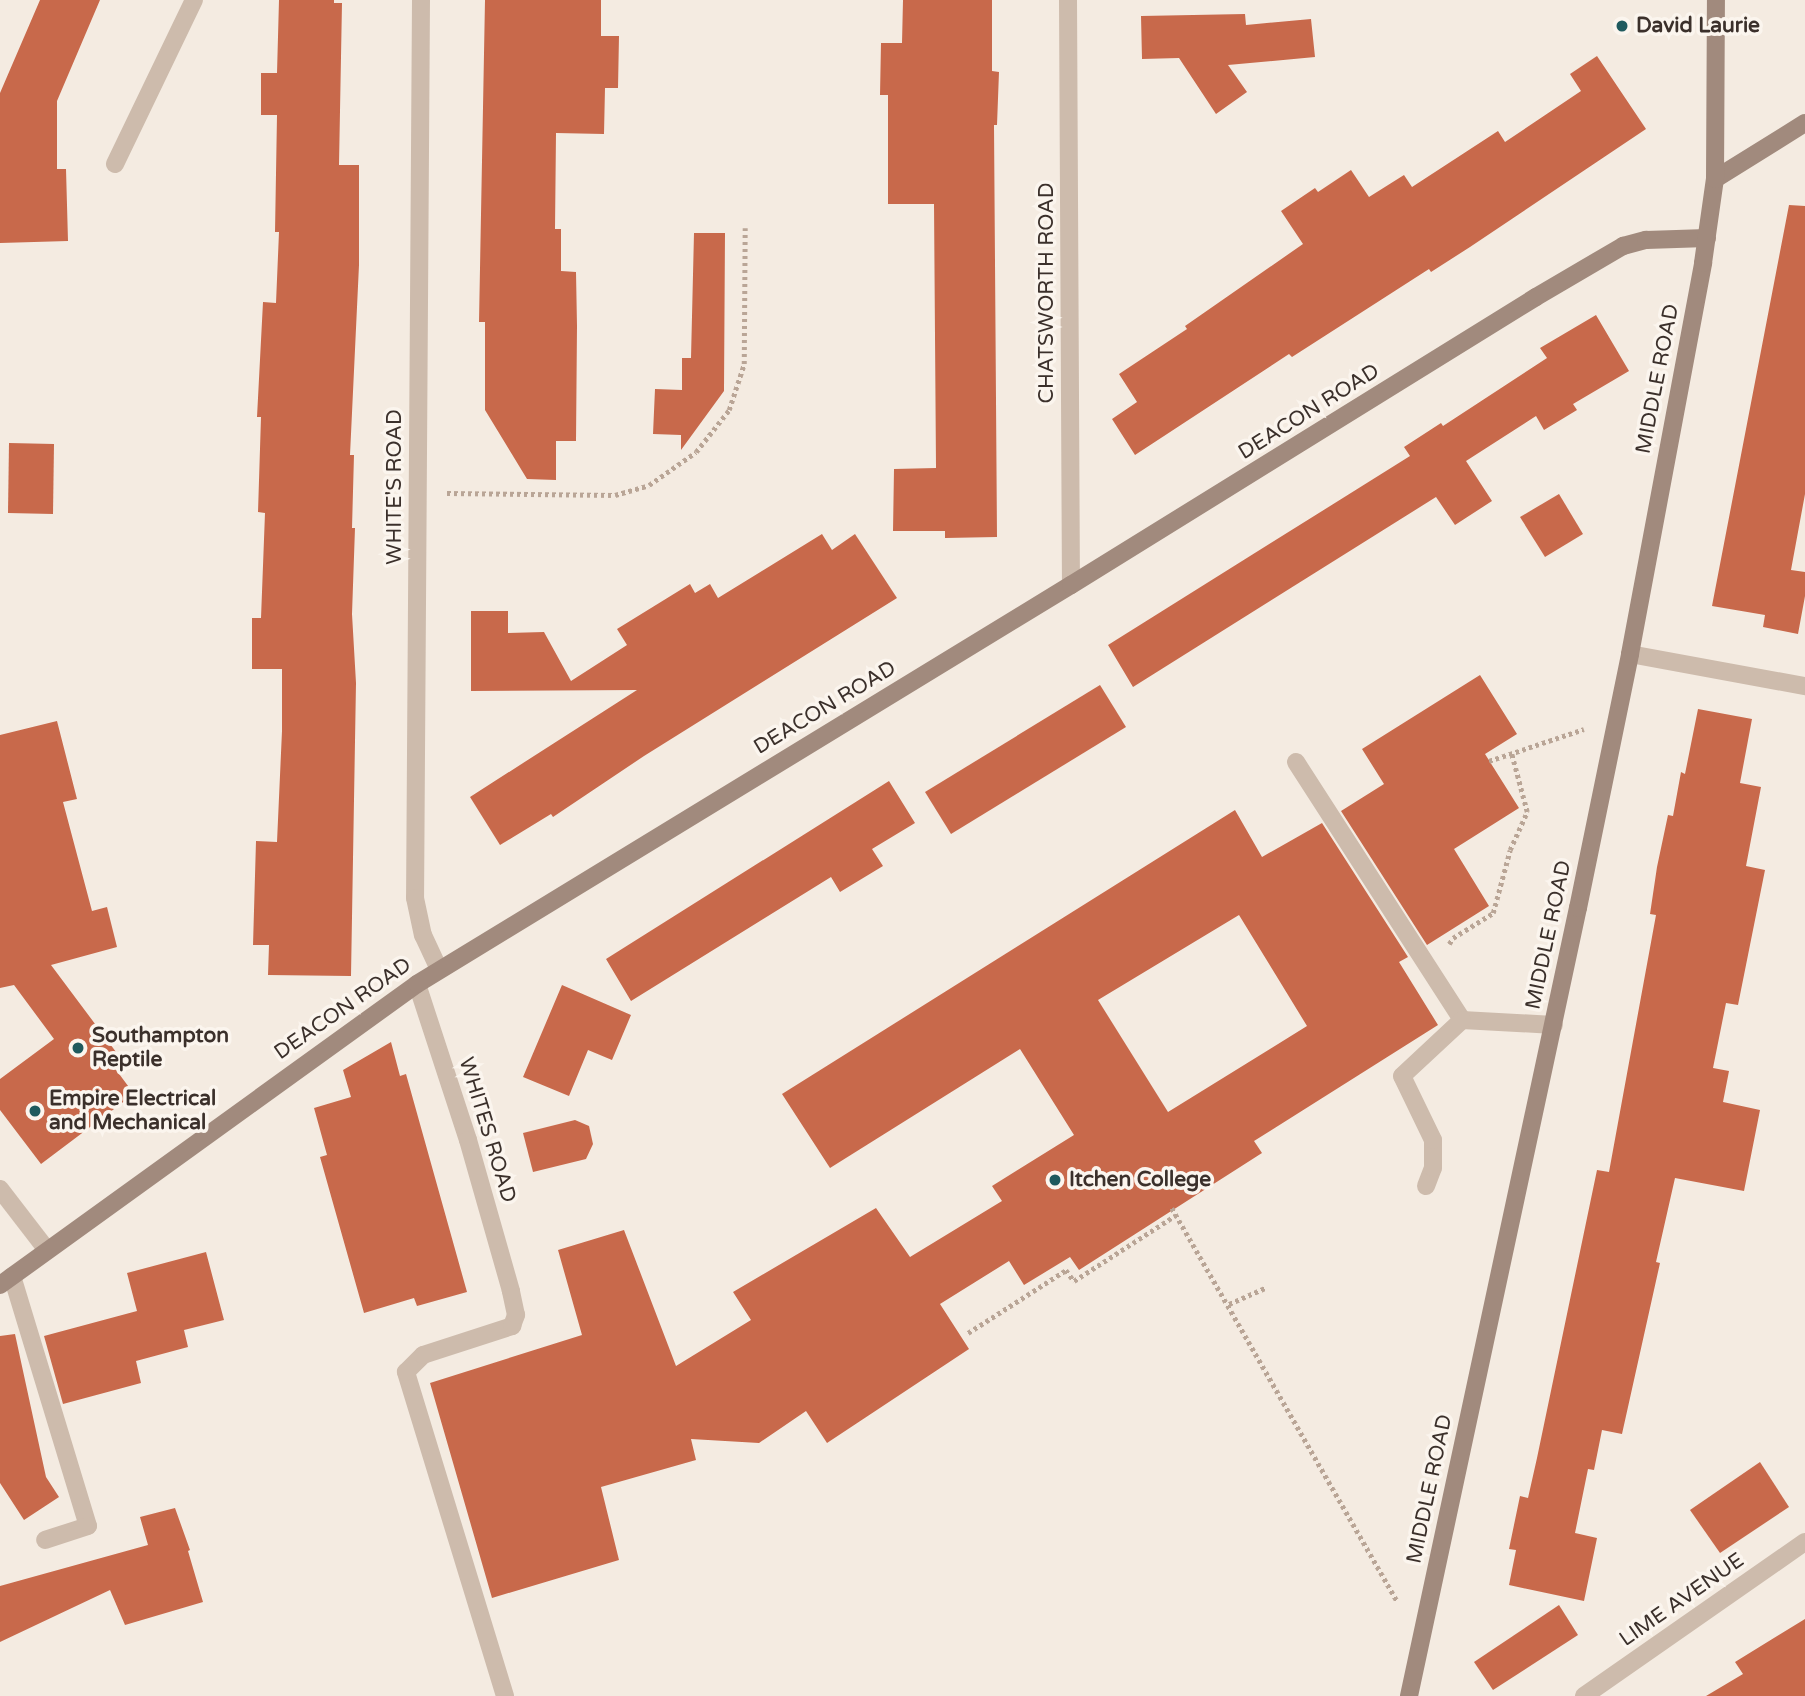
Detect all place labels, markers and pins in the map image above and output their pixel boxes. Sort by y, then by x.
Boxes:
place label: David Laurie [1636,13,1760,39]
marker: David Laurie [1614,18,1630,34]
place label: Southampton Reptile [92,1023,229,1073]
marker: Southampton Reptile [70,1040,86,1056]
place label: Empire Electrical and Mechanical [49,1086,216,1136]
marker: Empire Electrical and Mechanical [27,1103,43,1119]
place label: Itchen College [1069,1167,1211,1193]
marker: Itchen College [1047,1172,1063,1188]

